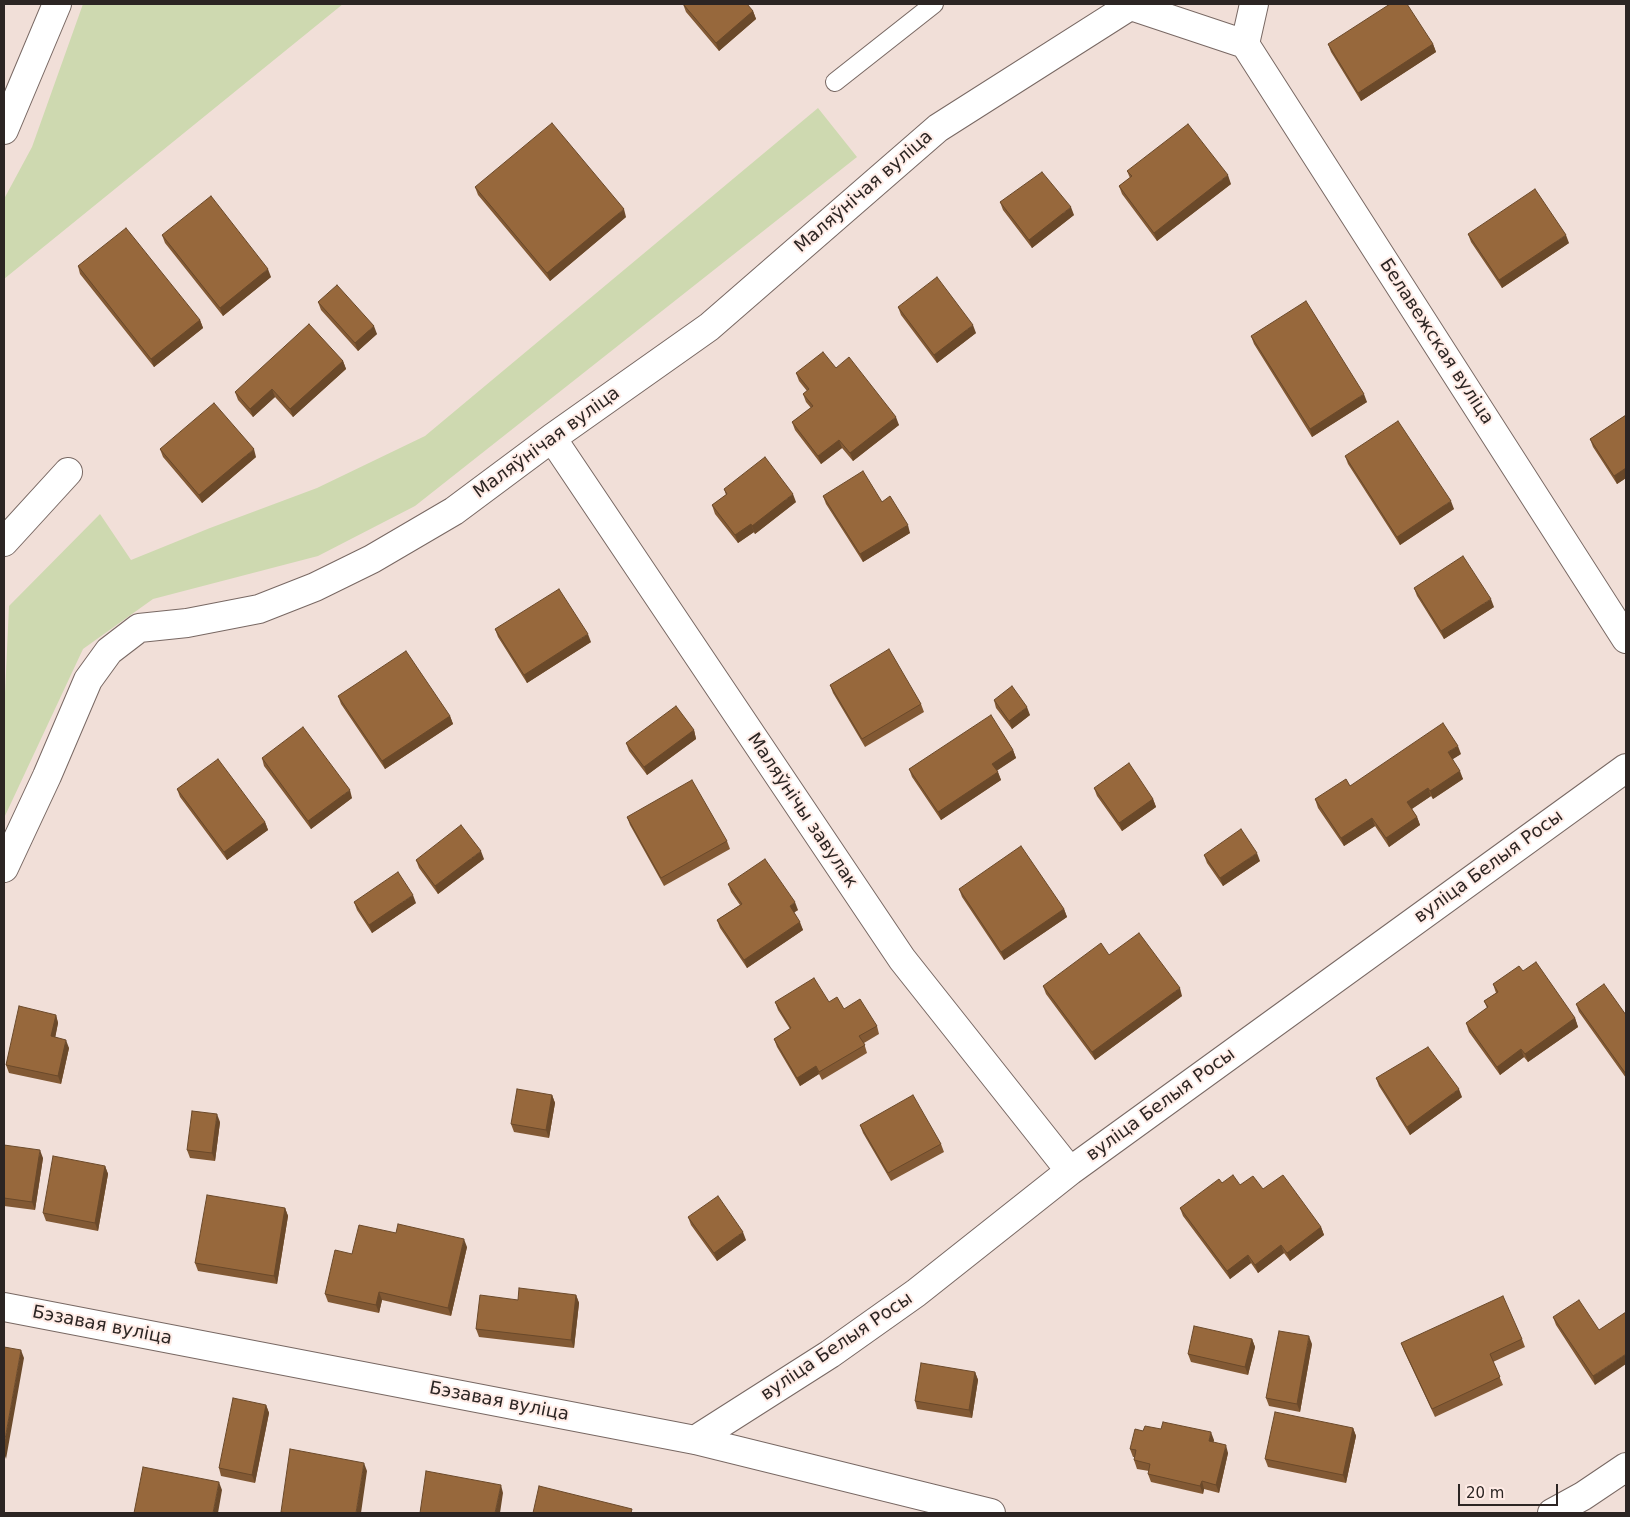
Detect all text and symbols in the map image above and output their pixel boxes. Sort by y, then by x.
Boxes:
street label: Маляўнічая вуліца [791,126,937,258]
street label: Белавежская вуліца [1374,255,1498,429]
street label: Маляўнічая вуліца [470,383,624,503]
street label: Маляўнічы завулак [742,729,862,893]
street label: вуліца Белыя Росы [1410,806,1568,928]
street label: вуліца Белыя Росы [1082,1044,1240,1166]
street label: вуліца Белыя Росы [757,1288,917,1406]
street label: Бэзавая вуліца [30,1302,174,1350]
street label: Бэзавая вуліца [427,1378,571,1426]
scale bar [1460,1474,1560,1506]
text: 20 m [1466,1484,1504,1502]

